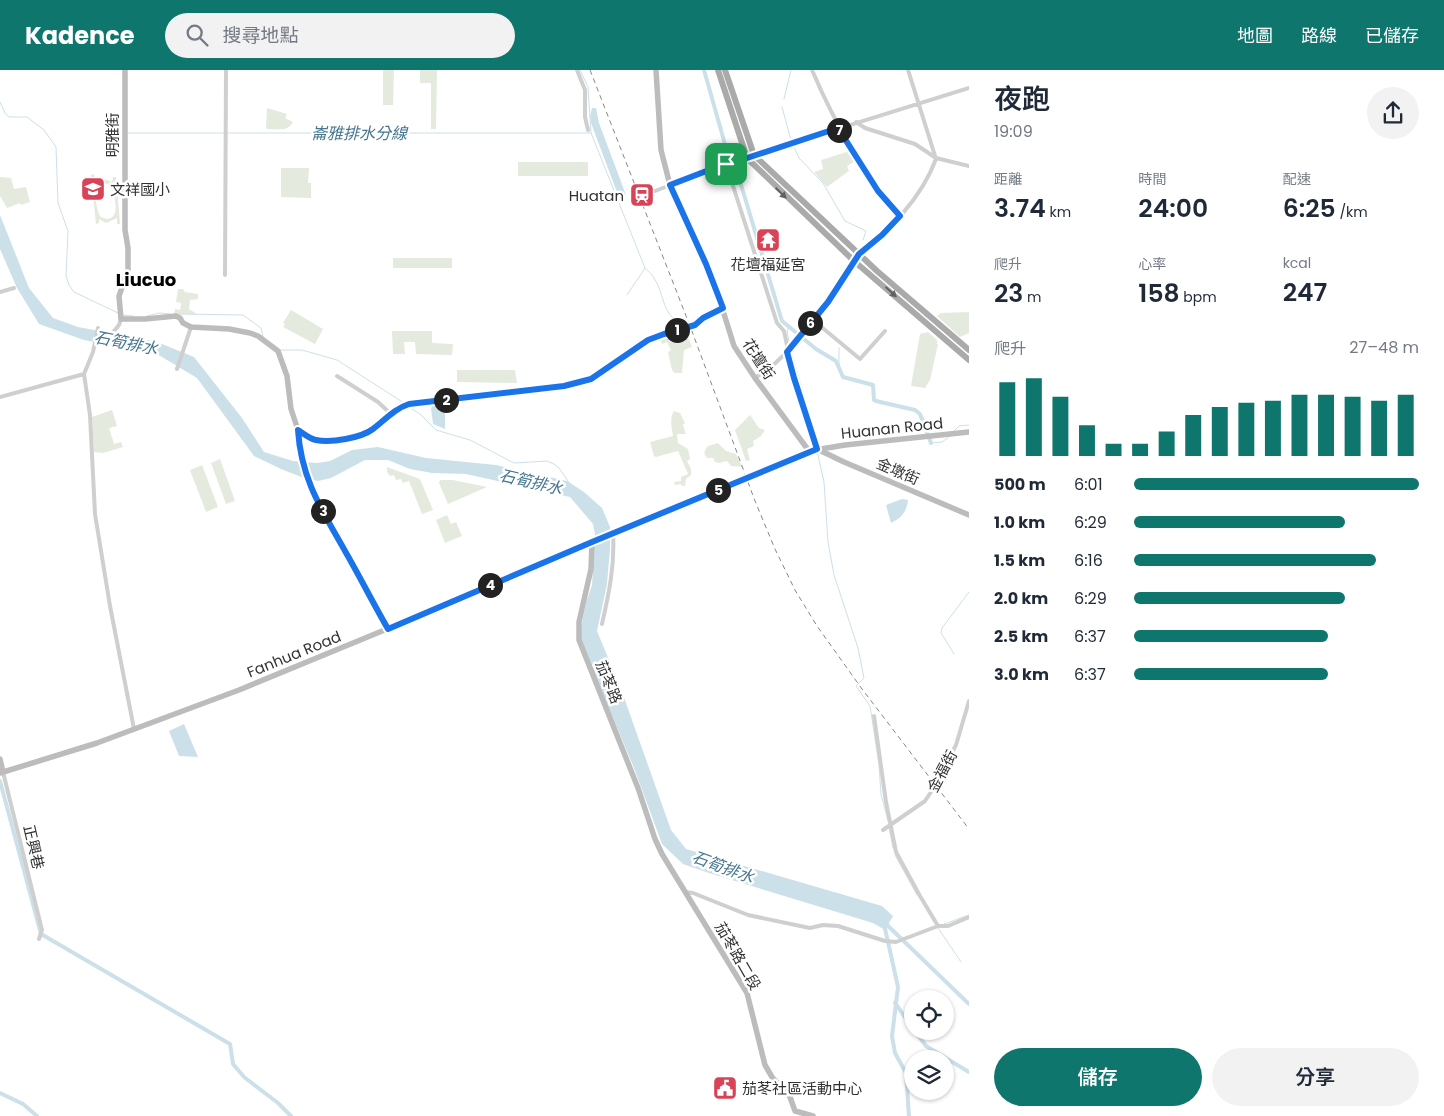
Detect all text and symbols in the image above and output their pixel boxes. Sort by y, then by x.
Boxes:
search box [165,13,515,58]
text: Kadence [25,19,135,52]
icon: search [183,21,211,49]
text: 搜尋地點 [223,22,299,49]
text: 地圖 [1237,23,1273,48]
text: 路線 [1301,23,1337,48]
text: 已儲存 [1365,23,1419,48]
text: 夜跑 [994,80,1050,119]
button: share [1367,87,1419,139]
street label: 明雅街 [102,112,123,158]
pin: 7 [826,118,852,142]
text: 7 [836,120,843,140]
text: 19:09 [994,120,1033,143]
water label: 崙雅排水分線 [311,122,409,145]
pin [705,143,747,185]
icon: arrive [712,150,740,178]
text: 距離 [994,169,1022,189]
text: 時間 [1138,169,1166,189]
text: 配速 [1283,169,1311,189]
school or university icon: 文祥國小 [80,176,106,202]
place label: 文祥國小 [110,179,170,200]
station icon: Huatan [629,182,655,208]
place label: Huatan [569,185,624,206]
one-way arrow [775,187,787,199]
text: 3.74 [994,191,1046,226]
text: 24:00 [1138,191,1208,226]
text: 6:25 [1283,191,1336,226]
text: km [1046,202,1071,222]
text: /km [1336,202,1368,222]
temple icon: 花壇福延宮 [755,227,781,253]
text: kcal [1283,253,1311,273]
place label: 花壇福延宮 [730,254,806,275]
text: 爬升 [994,254,1022,274]
text: 心率 [1138,254,1166,274]
district label: Liucuo [116,267,176,292]
text: 247 [1283,275,1327,310]
text: 23 [994,276,1023,311]
text: 158 [1138,276,1180,311]
one-way arrow [885,287,898,298]
text: m [1023,287,1042,307]
text: bpm [1180,287,1217,307]
pin: 6 [798,310,822,336]
text: 6 [806,313,815,333]
pin: 1 [664,318,690,342]
text: 1 [675,320,680,340]
water label: 石筍排水 [92,326,161,361]
street label: 花壇街 [738,334,780,384]
text: 27–48 m [1349,336,1419,359]
text: 爬升 [994,337,1026,360]
pin: 2 [434,388,458,412]
text: 2 [443,390,451,410]
street label: Huanan Road [840,412,944,444]
street label: 金墩街 [873,453,923,489]
water label: 石筍排水 [497,464,566,501]
text: 500 m [994,473,1046,496]
text: 6:01 [1074,473,1103,496]
pin: 5 [706,478,730,502]
text: 5 [714,480,723,500]
pin: 3 [310,498,336,524]
text: 3 [319,501,328,521]
text: 1.0 km [994,511,1045,534]
text: 6:29 [1074,511,1107,534]
text: 1.5 km [994,549,1045,572]
text: 6:16 [1074,549,1103,572]
pin: 4 [478,572,502,598]
text: 4 [486,575,495,595]
text: 2.0 km [994,587,1048,610]
text: 6:29 [1074,587,1107,610]
text: 2.5 km [994,625,1048,648]
text: 6:37 [1074,625,1106,648]
street label: Fanhua Road [244,626,344,682]
street label: 茄苳路 [591,657,627,707]
text: 3.0 km [994,663,1049,686]
text: 6:37 [1074,663,1106,686]
street label: 金福街 [922,746,962,796]
street label: 正興巷 [19,823,49,871]
water label: 石筍排水 [689,845,758,889]
street label: 茄苳路二段 [710,918,766,994]
map controls [904,990,954,1100]
button: locate [904,990,954,1040]
button: 儲存 [994,1048,1202,1106]
button: 分享 [1212,1048,1419,1106]
button: layers [904,1050,954,1100]
public building icon: 茄苳社區活動中心 [712,1075,738,1101]
place label: 茄苳社區活動中心 [742,1078,862,1099]

